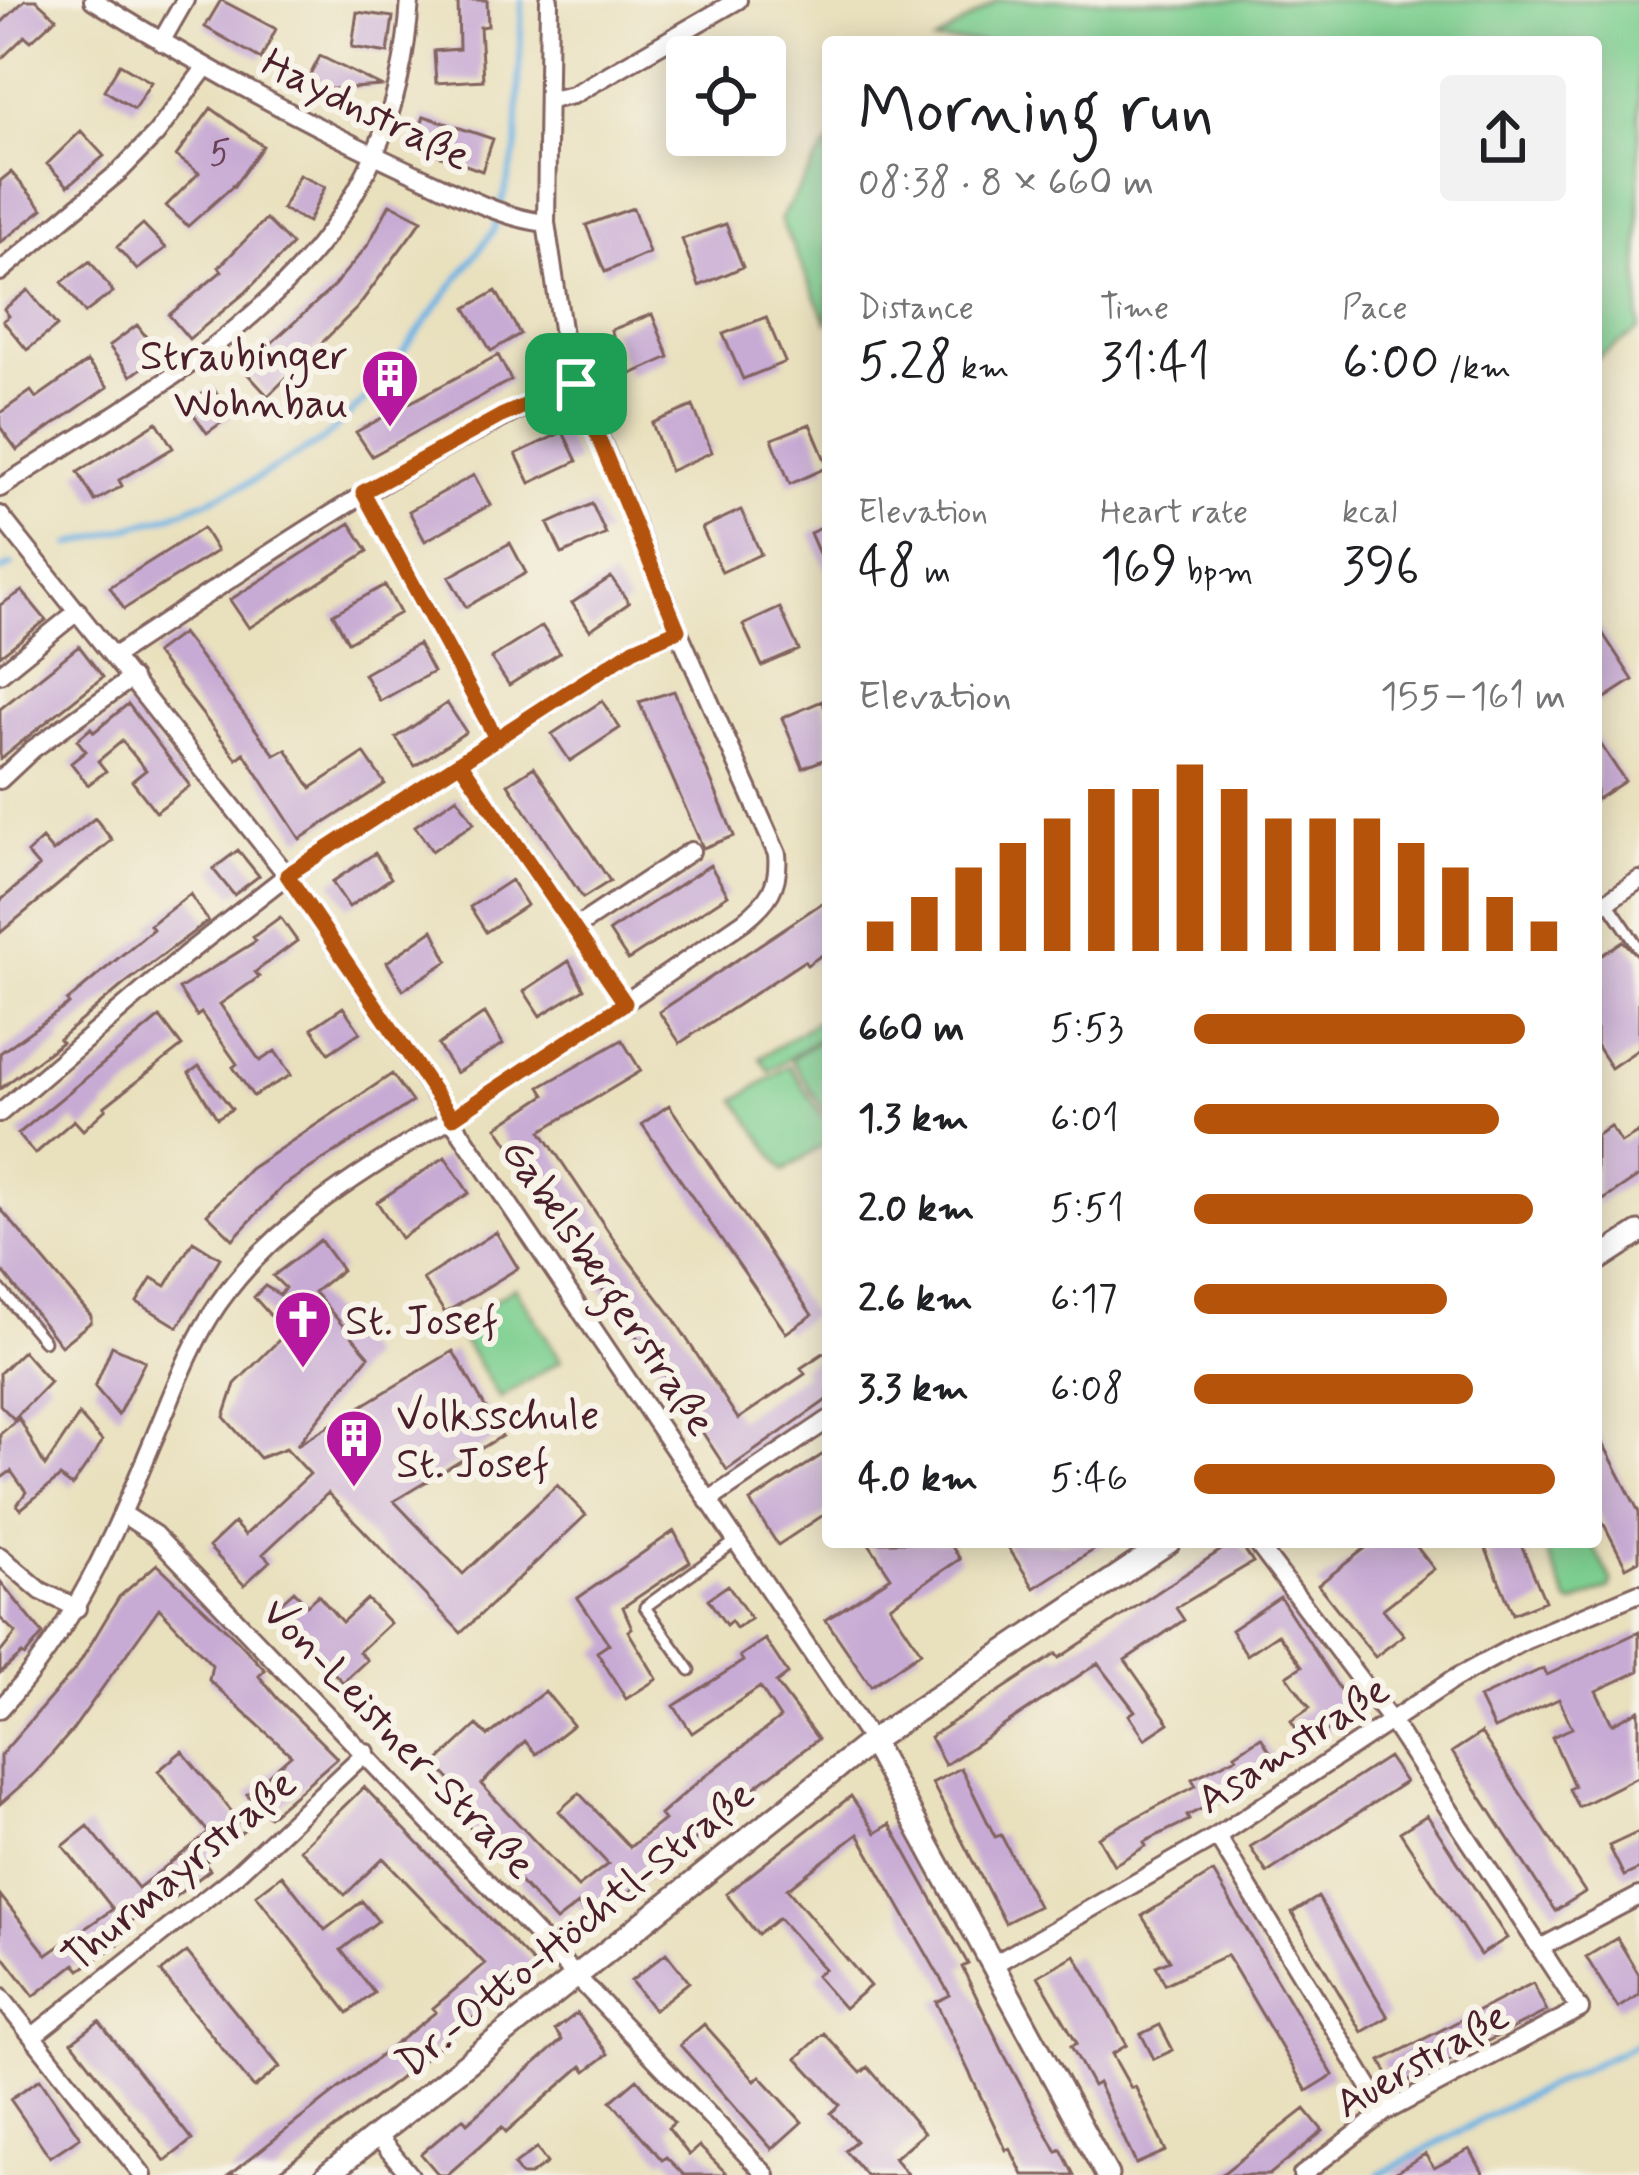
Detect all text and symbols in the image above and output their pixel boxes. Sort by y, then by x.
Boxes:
map controls [666,36,786,156]
button: locate [666,36,786,156]
street label: Haydnstraße [252,37,479,185]
text: Morning run [858,70,1214,156]
button: share [1440,75,1566,201]
house number: 5 [209,131,231,178]
text: 08:38 · 8 × 660 m [858,158,1154,209]
text: Distance [858,287,974,331]
text: Time [1100,287,1169,331]
text: Pace [1342,287,1408,331]
place label: Straubinger Wohnbau [140,330,348,433]
text: 5.28 [858,331,952,397]
text: 31:41 [1100,331,1210,397]
text: 6:00 [1342,331,1439,397]
pin [525,333,627,435]
building icon: Straubinger Wohnbau [359,347,421,429]
text: km [952,347,1009,391]
text: /km [1439,347,1511,391]
icon: arrive [543,351,609,417]
text: Elevation [858,491,988,535]
text: Heart rate [1100,491,1248,535]
text: kcal [1342,491,1397,535]
text: 48 [858,535,916,601]
text: 169 [1100,535,1178,601]
text: 396 [1342,535,1419,601]
text: m [916,551,951,595]
text: bpm [1178,551,1253,595]
text: Elevation [858,672,1012,723]
text: 155–161 m [1380,672,1566,723]
text: 660 m [858,1004,965,1055]
text: 5:53 [1050,1004,1124,1055]
text: 1.3 km [858,1094,969,1145]
text: 6:01 [1050,1094,1119,1145]
street label: Gabelsbergerstraße [484,1128,727,1450]
text: 2.0 km [858,1184,974,1235]
text: 5:51 [1050,1184,1124,1235]
text: 2.6 km [858,1274,973,1325]
text: 6:17 [1050,1274,1117,1325]
church icon: St. Josef [272,1288,334,1370]
place label: St. Josef [345,1295,498,1350]
text: 3.3 km [858,1364,969,1415]
text: 6:08 [1050,1364,1124,1415]
place label: Volksschule St. Josef [396,1390,600,1493]
building icon: Volksschule St. Josef [323,1407,385,1489]
text: 4.0 km [858,1454,978,1505]
text: 5:46 [1050,1454,1128,1505]
street label: Von-Leistner-Straße [249,1587,546,1892]
street label: Asamstraße [1187,1663,1401,1829]
street label: Thurmayrstraße [52,1757,309,1986]
street label: Dr.-Otto-Höchtl-Straße [386,1768,766,2091]
street label: Auerstraße [1326,1989,1519,2133]

